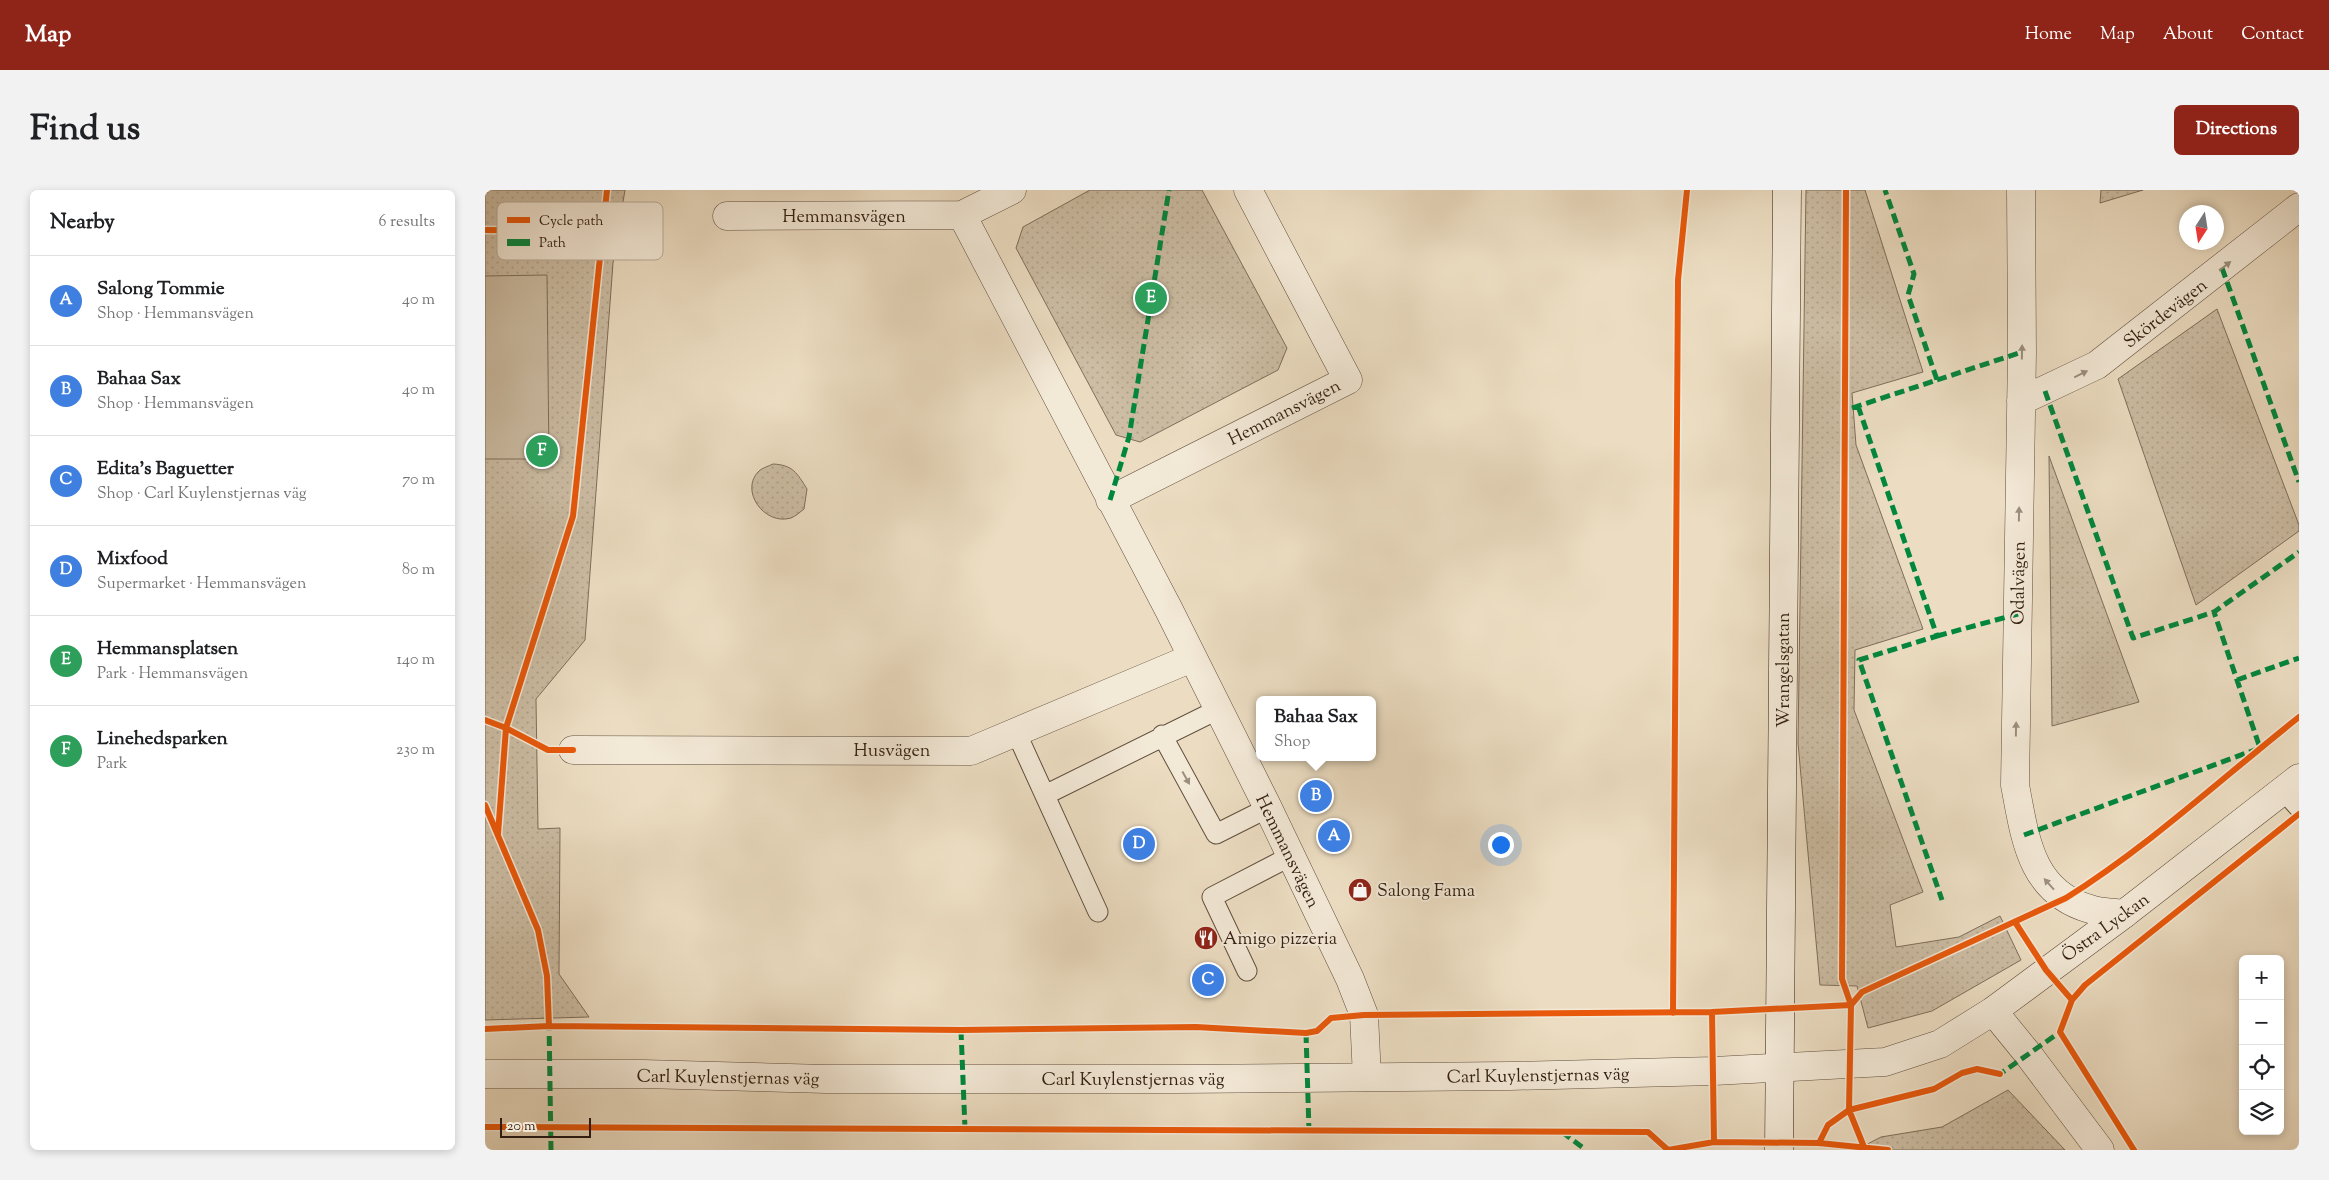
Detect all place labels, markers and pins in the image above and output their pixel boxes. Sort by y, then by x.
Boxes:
pin: E [1135,279,1167,317]
pin: F [526,432,558,470]
pin: B [1300,777,1332,815]
pin: A [1318,817,1350,855]
pin: D [1123,825,1155,863]
shop icon: Salong Fama [1347,877,1373,903]
place label: Salong Fama [1377,879,1475,905]
restaurant icon: Amigo pizzeria [1193,925,1219,951]
place label: Amigo pizzeria [1223,927,1337,953]
pin: C [1192,961,1224,999]

